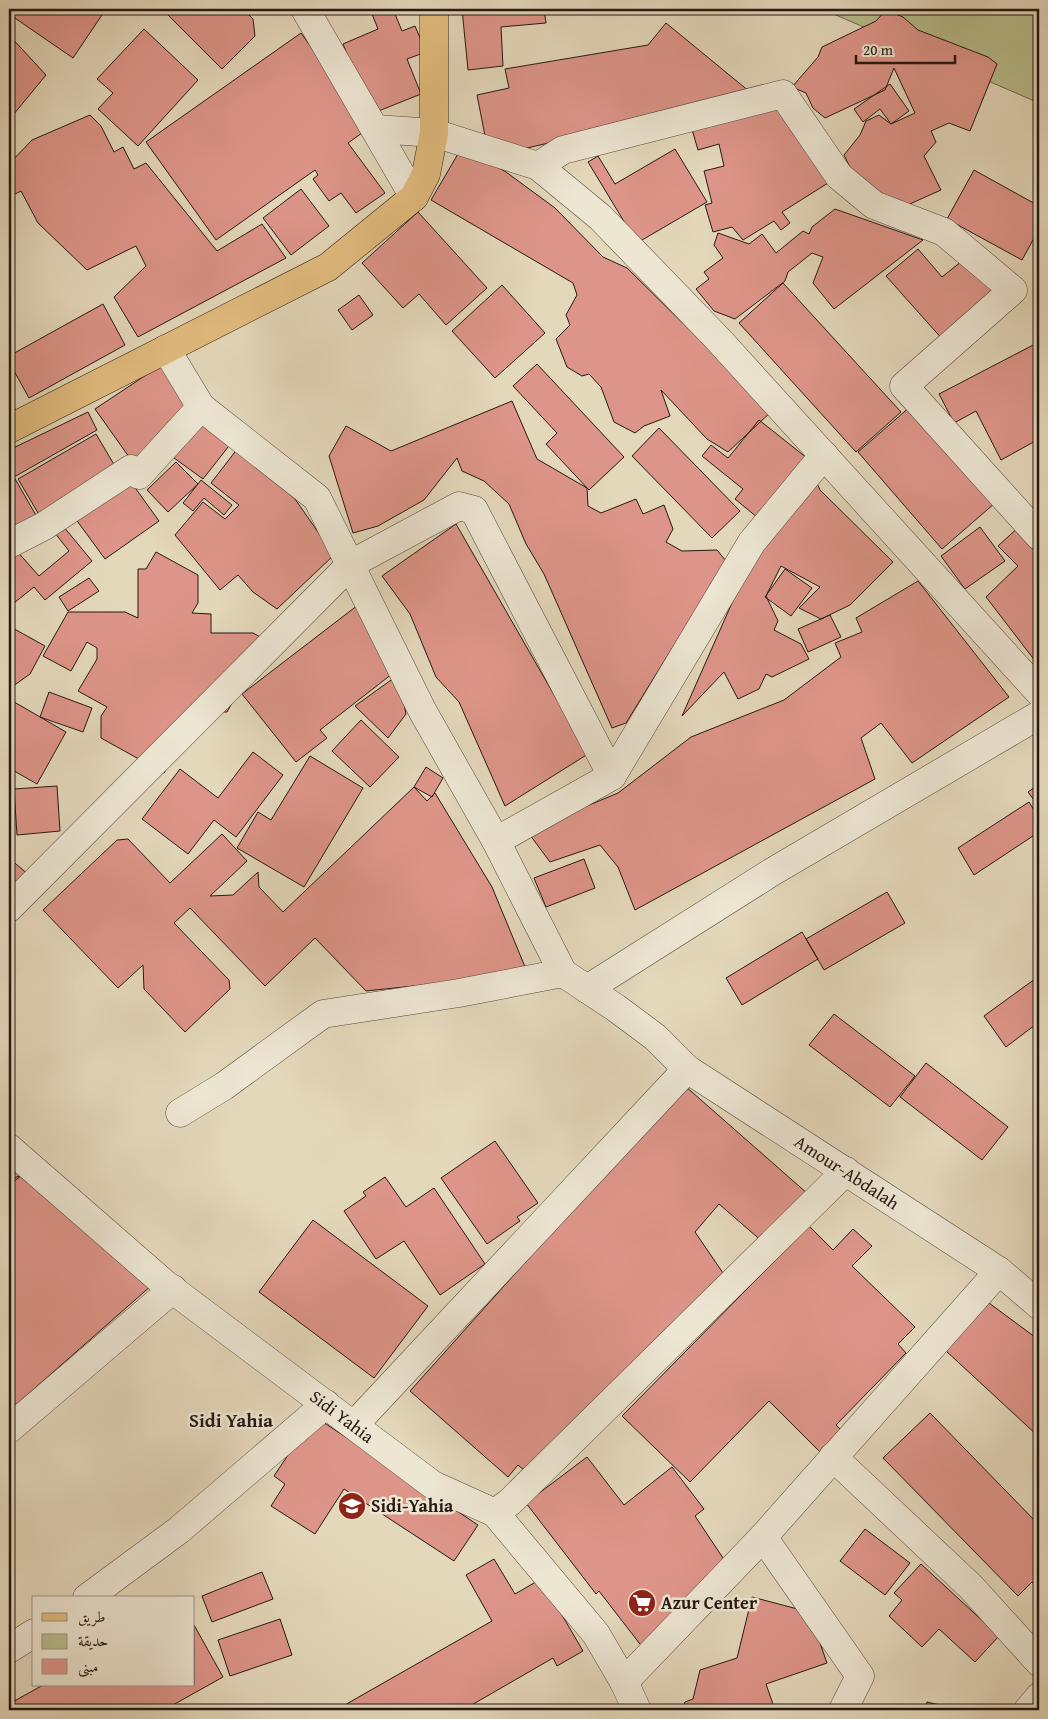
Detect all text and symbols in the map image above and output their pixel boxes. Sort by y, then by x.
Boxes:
scale bar [856,32,954,64]
text: 20 m [863,39,894,60]
street label: Amour-Abdalah [789,1128,905,1216]
street label: Sidi Yahia [304,1383,380,1450]
district label: Sidi Yahia [189,1406,273,1434]
school or university icon: Sidi-Yahia [337,1491,367,1521]
place label: Sidi-Yahia [371,1492,454,1519]
supermarket icon: Azur Center [627,1588,657,1618]
place label: Azur Center [661,1589,758,1616]
legend [32,1596,195,1686]
text: طريق [78,1606,105,1627]
text: حديقة [78,1630,108,1651]
text: مبنى [78,1656,98,1678]

